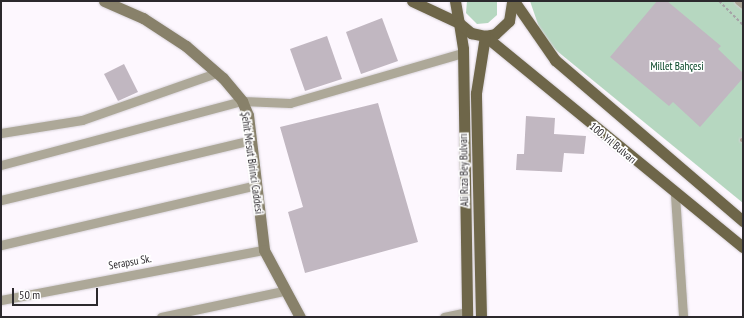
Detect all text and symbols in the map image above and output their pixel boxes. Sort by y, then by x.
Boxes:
park label: Millet Bahçesi [650,59,704,73]
street label: Şehit Mesut Birinci Caddesi [238,111,266,215]
street label: 100. Yıl Bulvarı [587,119,639,167]
street label: Ali Rıza Bey Bulvarı [457,133,471,207]
street label: Serapsu Sk. [108,252,152,272]
scale bar [14,280,100,306]
text: 50 m [19,287,40,302]

